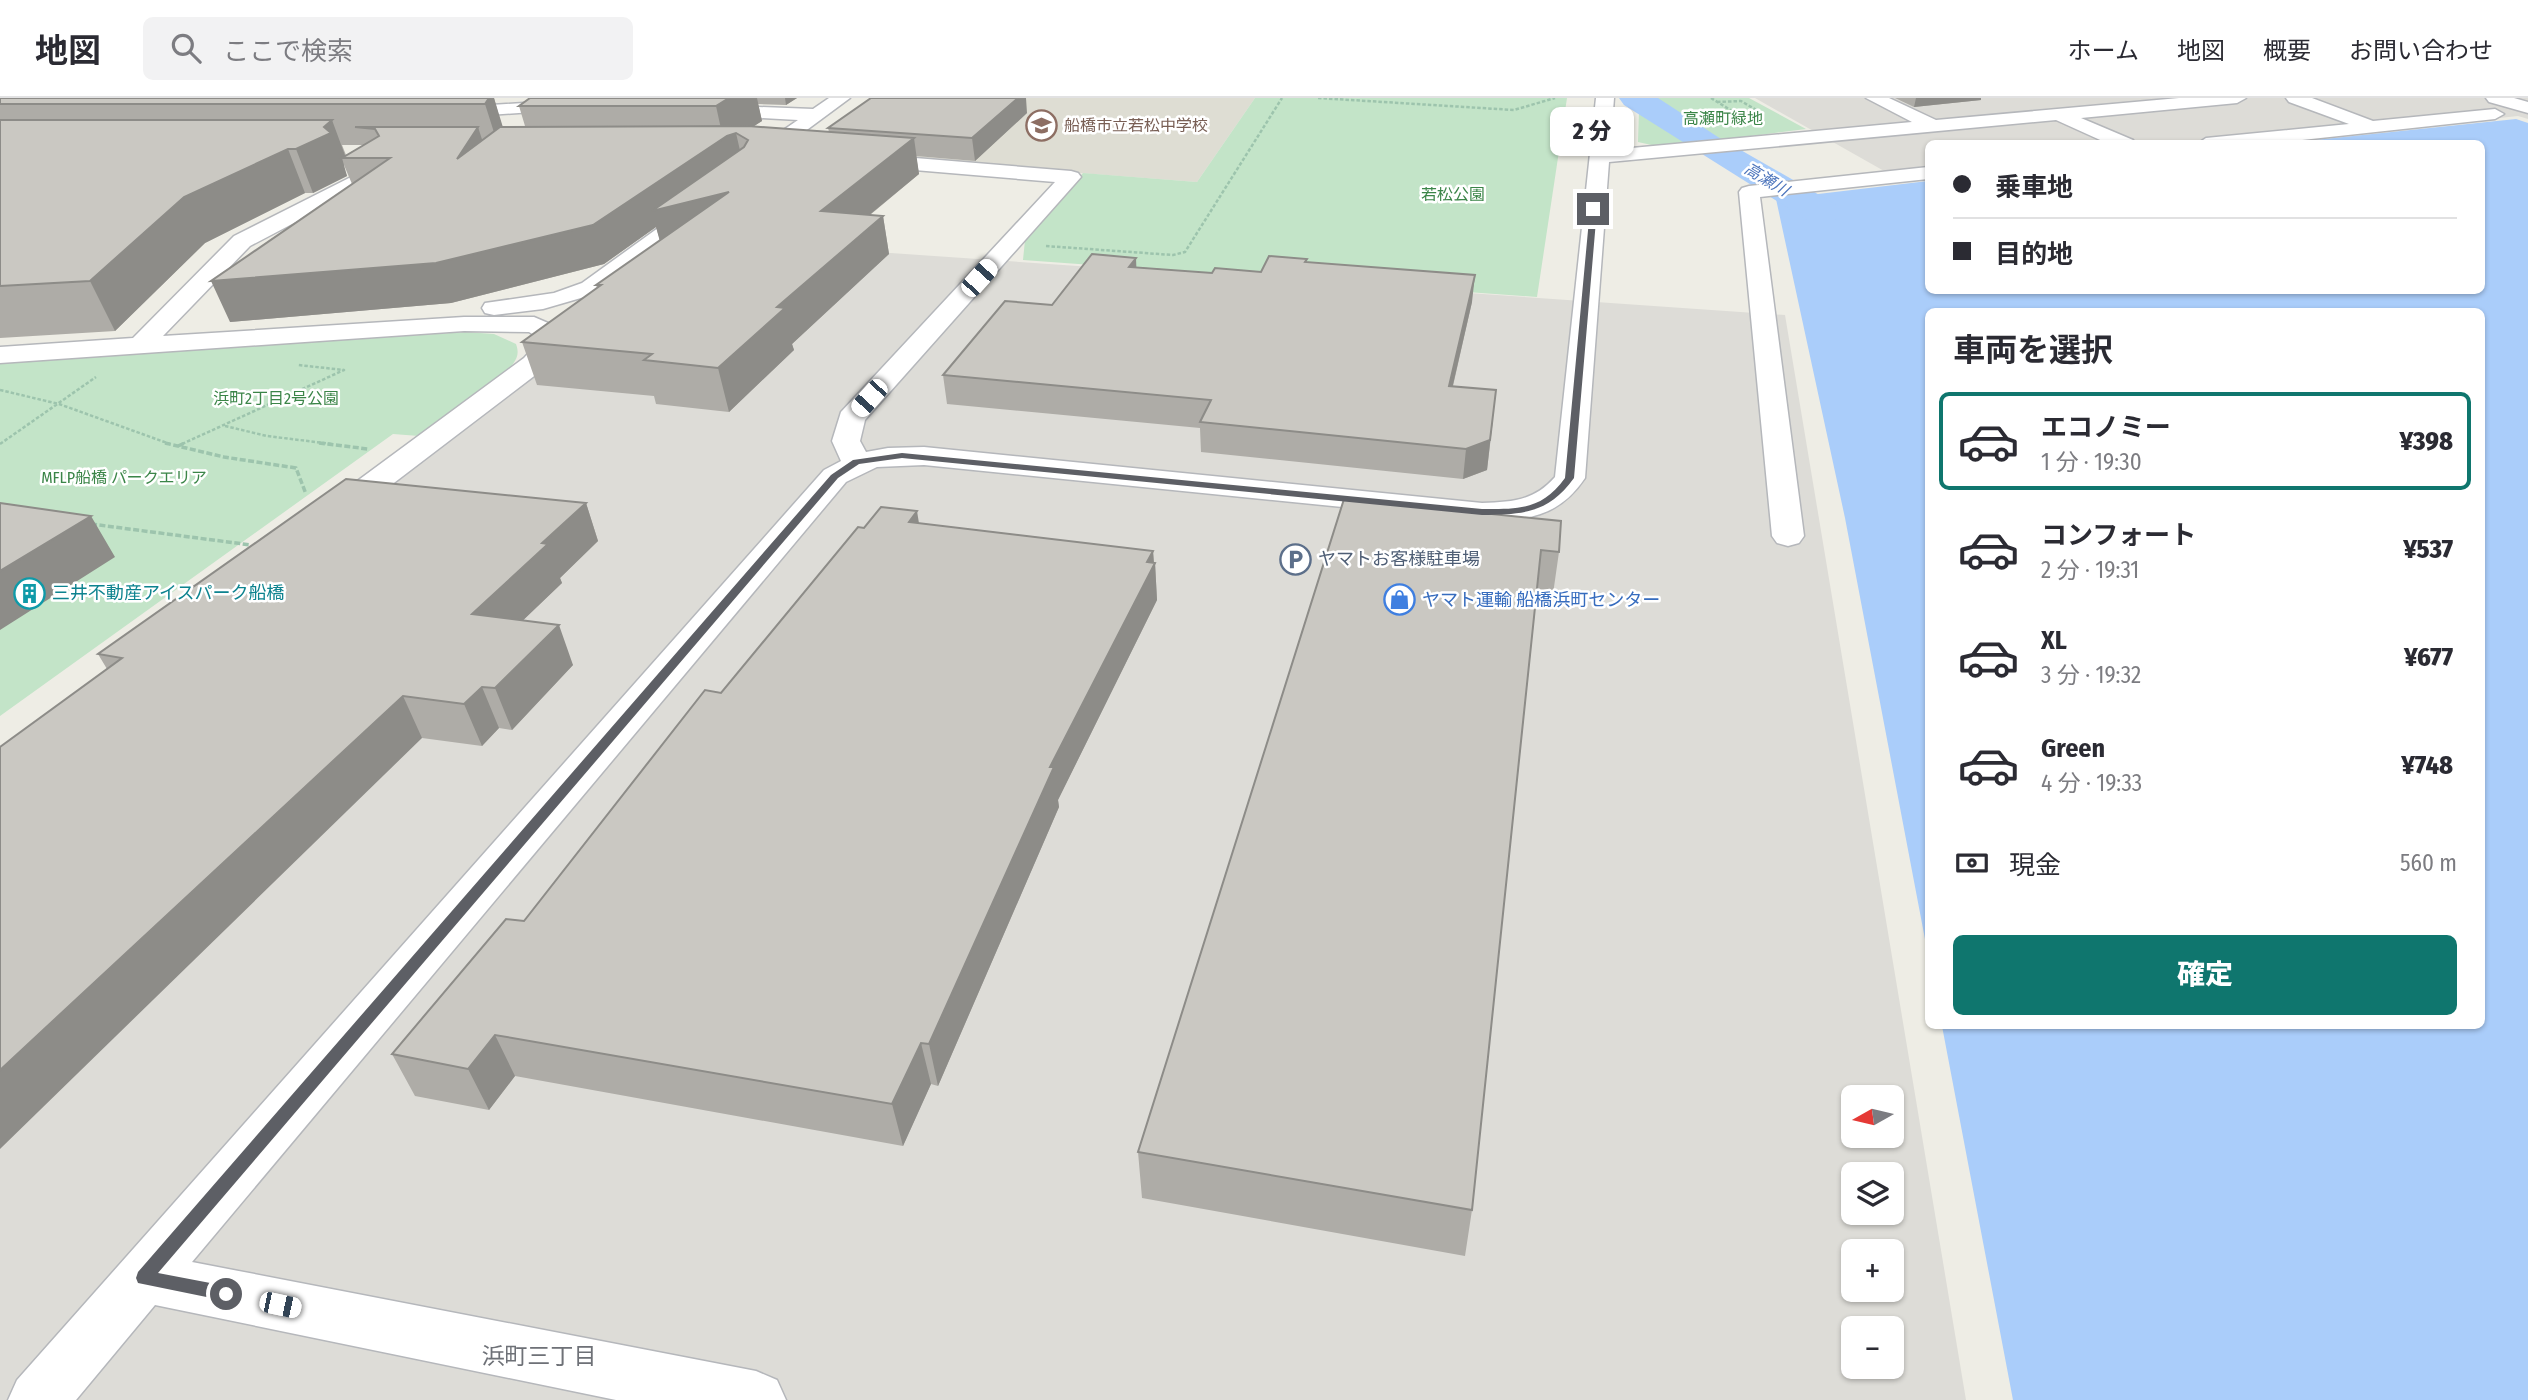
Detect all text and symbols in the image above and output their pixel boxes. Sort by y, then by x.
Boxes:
search box [143,17,633,80]
icon: search [167,29,205,67]
text: 地図 [35,31,101,71]
text: ここで検索 [223,36,353,67]
text: ホーム [2068,37,2139,65]
text: 地図 [2177,37,2225,65]
text: 概要 [2263,37,2311,65]
text: お問い合わせ [2349,37,2493,65]
school or university icon: 船橋市立若松中学校 [1024,108,1058,142]
callout: 2 分 [1551,108,1635,156]
park label: 高瀬町緑地 [1683,109,1763,128]
place label: 船橋市立若松中学校 [1064,116,1208,135]
text: 2 分 [1573,117,1611,145]
water label: 高瀬川 [1741,159,1794,201]
text: 乗車地 [1995,172,2073,203]
park label: 若松公園 [1421,185,1485,204]
route end [1577,193,1609,225]
text: 目的地 [1995,239,2073,270]
car [958,255,1001,301]
text: 車両を選択 [1953,331,2113,369]
car [848,375,891,421]
park label: 浜町2丁目2号公園 [213,389,339,408]
icon: car [1957,410,2020,473]
text: エコノミー [2041,412,2171,443]
text: ¥398 [2400,426,2453,457]
text: 1 分 · 19:30 [2041,448,2142,476]
park label: MFLP船橋 パークエリア [41,468,207,487]
icon: car [1957,518,2020,581]
text: コンフォート [2041,520,2196,551]
text: ¥537 [2403,534,2453,565]
parking icon: ヤマトお客様駐車場 [1278,542,1312,576]
place label: ヤマトお客様駐車場 [1318,548,1480,570]
text: 2 分 · 19:31 [2041,556,2139,584]
building icon: 三井不動産アイスパーク船橋 [12,576,46,610]
place label: 三井不動産アイスパーク船橋 [52,582,285,604]
shop icon: ヤマト運輸 船橋浜町センター [1382,583,1416,617]
place label: ヤマト運輸 船橋浜町センター [1422,589,1660,611]
text: XL [2041,625,2067,656]
icon: car [1957,626,2020,689]
text: ¥677 [2404,642,2453,673]
text: 3 分 · 19:32 [2041,661,2141,689]
text: Green [2041,733,2105,764]
icon: car [1957,734,2020,797]
text: ¥748 [2401,750,2453,781]
text: 4 分 · 19:33 [2041,769,2142,797]
icon: cash [1953,844,1991,882]
text: 560 m [2400,849,2457,877]
text: 現金 [2009,850,2061,881]
button: 確定 [1953,935,2457,1015]
north arrow [1841,1085,1904,1148]
map controls [1841,1085,1904,1379]
button: layers [1841,1162,1904,1225]
button: + [1841,1239,1904,1302]
route start [210,1278,242,1310]
car [258,1290,303,1320]
button: − [1841,1316,1904,1379]
district label: 浜町三丁目 [482,1342,597,1370]

